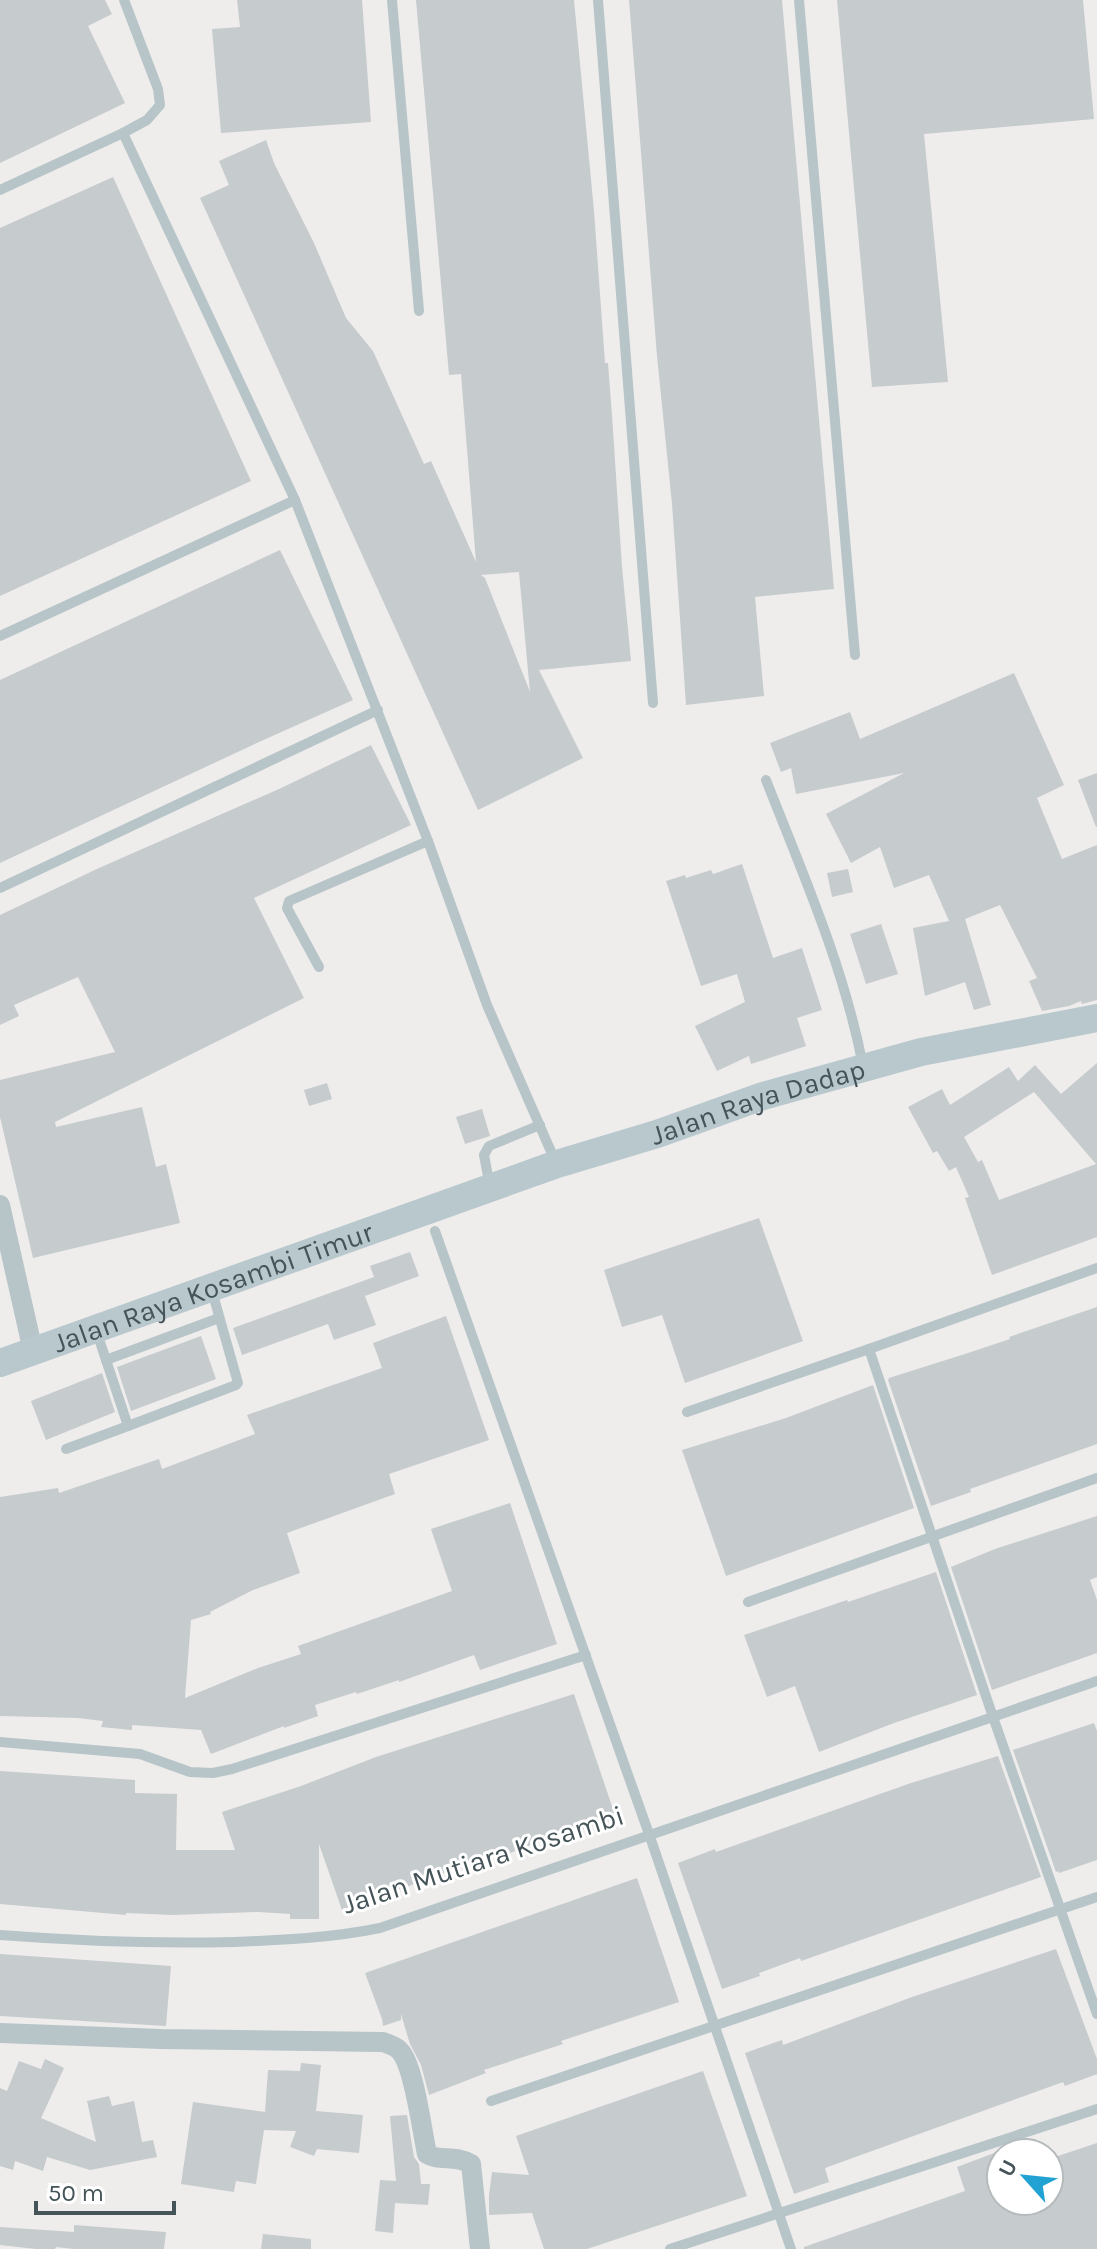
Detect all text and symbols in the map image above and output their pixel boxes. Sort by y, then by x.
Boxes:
street label: Jalan Raya Dadap [647,1052,869,1152]
street label: Jalan Raya Kosambi Timur [49,1215,378,1360]
street label: Jalan Mutiara Kosambi [338,1798,628,1921]
north arrow [985,2137,1065,2217]
text: U [993,2156,1023,2181]
scale bar [36,2165,174,2215]
text: 50 m [48,2179,104,2207]

